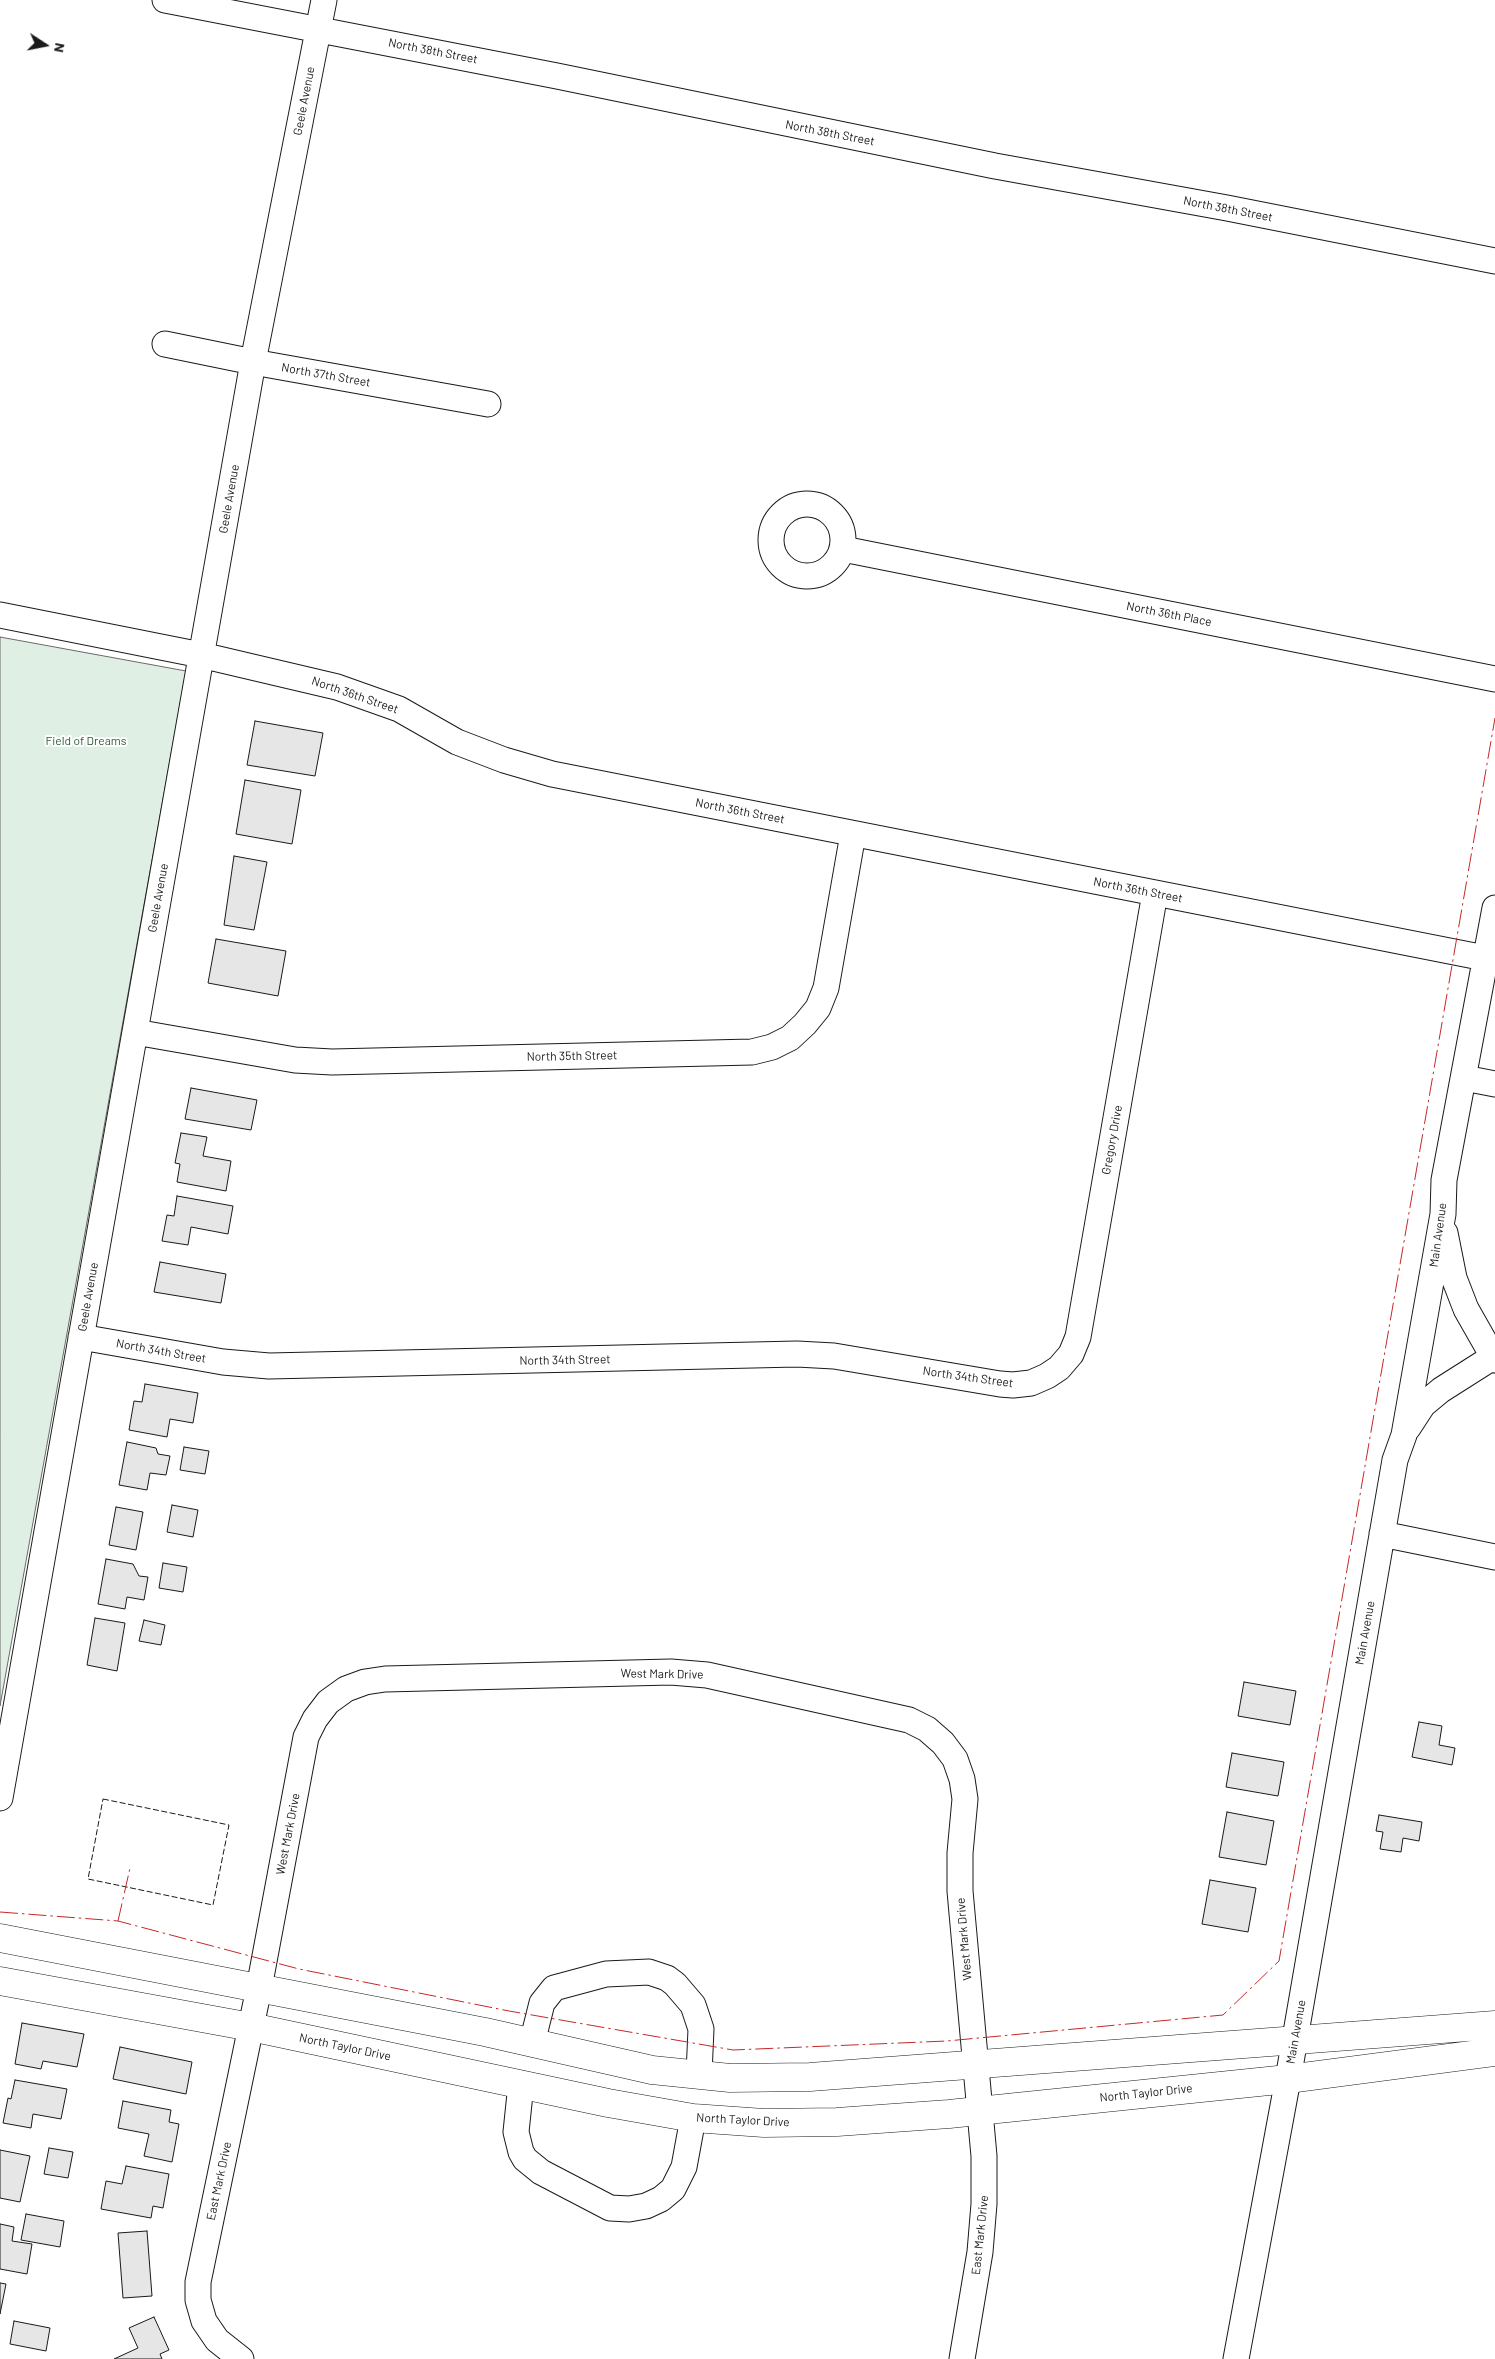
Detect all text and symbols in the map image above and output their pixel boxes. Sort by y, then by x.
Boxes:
north arrow [20,20,70,70]
street label: North 38th Street [387,35,479,67]
text: N [51,42,69,54]
street label: Geele Avenue [290,65,318,137]
street label: North 38th Street [784,117,876,149]
street label: North 38th Street [1182,193,1274,225]
street label: North 37th Street [280,360,372,390]
street label: Geele Avenue [216,463,242,535]
street label: North 36th Place [1125,599,1213,629]
street label: North 36th Street [310,673,400,717]
park label: Field of Dreams [45,734,127,748]
street label: North 36th Street [694,795,786,827]
street label: Geele Avenue [145,862,171,934]
street label: North 36th Street [1092,874,1184,906]
street label: North 35th Street [526,1048,618,1064]
street label: Gregory Drive [1099,1104,1125,1176]
street label: Main Avenue [1426,1202,1450,1268]
street label: Geele Avenue [75,1261,101,1333]
street label: North 34th Street [115,1336,207,1366]
street label: North 34th Street [519,1352,611,1368]
street label: North 34th Street [922,1364,1014,1390]
street label: Main Avenue [1352,1600,1378,1666]
street label: West Mark Drive [620,1666,704,1682]
street label: West Mark Drive [273,1792,303,1876]
street label: West Mark Drive [953,1897,975,1981]
street label: Main Avenue [1283,1999,1309,2065]
street label: North Taylor Drive [298,2030,392,2064]
street label: North Taylor Drive [1099,2081,1193,2105]
street label: North Taylor Drive [696,2110,790,2130]
street label: East Mark Drive [204,2140,234,2222]
street label: East Mark Drive [969,2194,991,2276]

